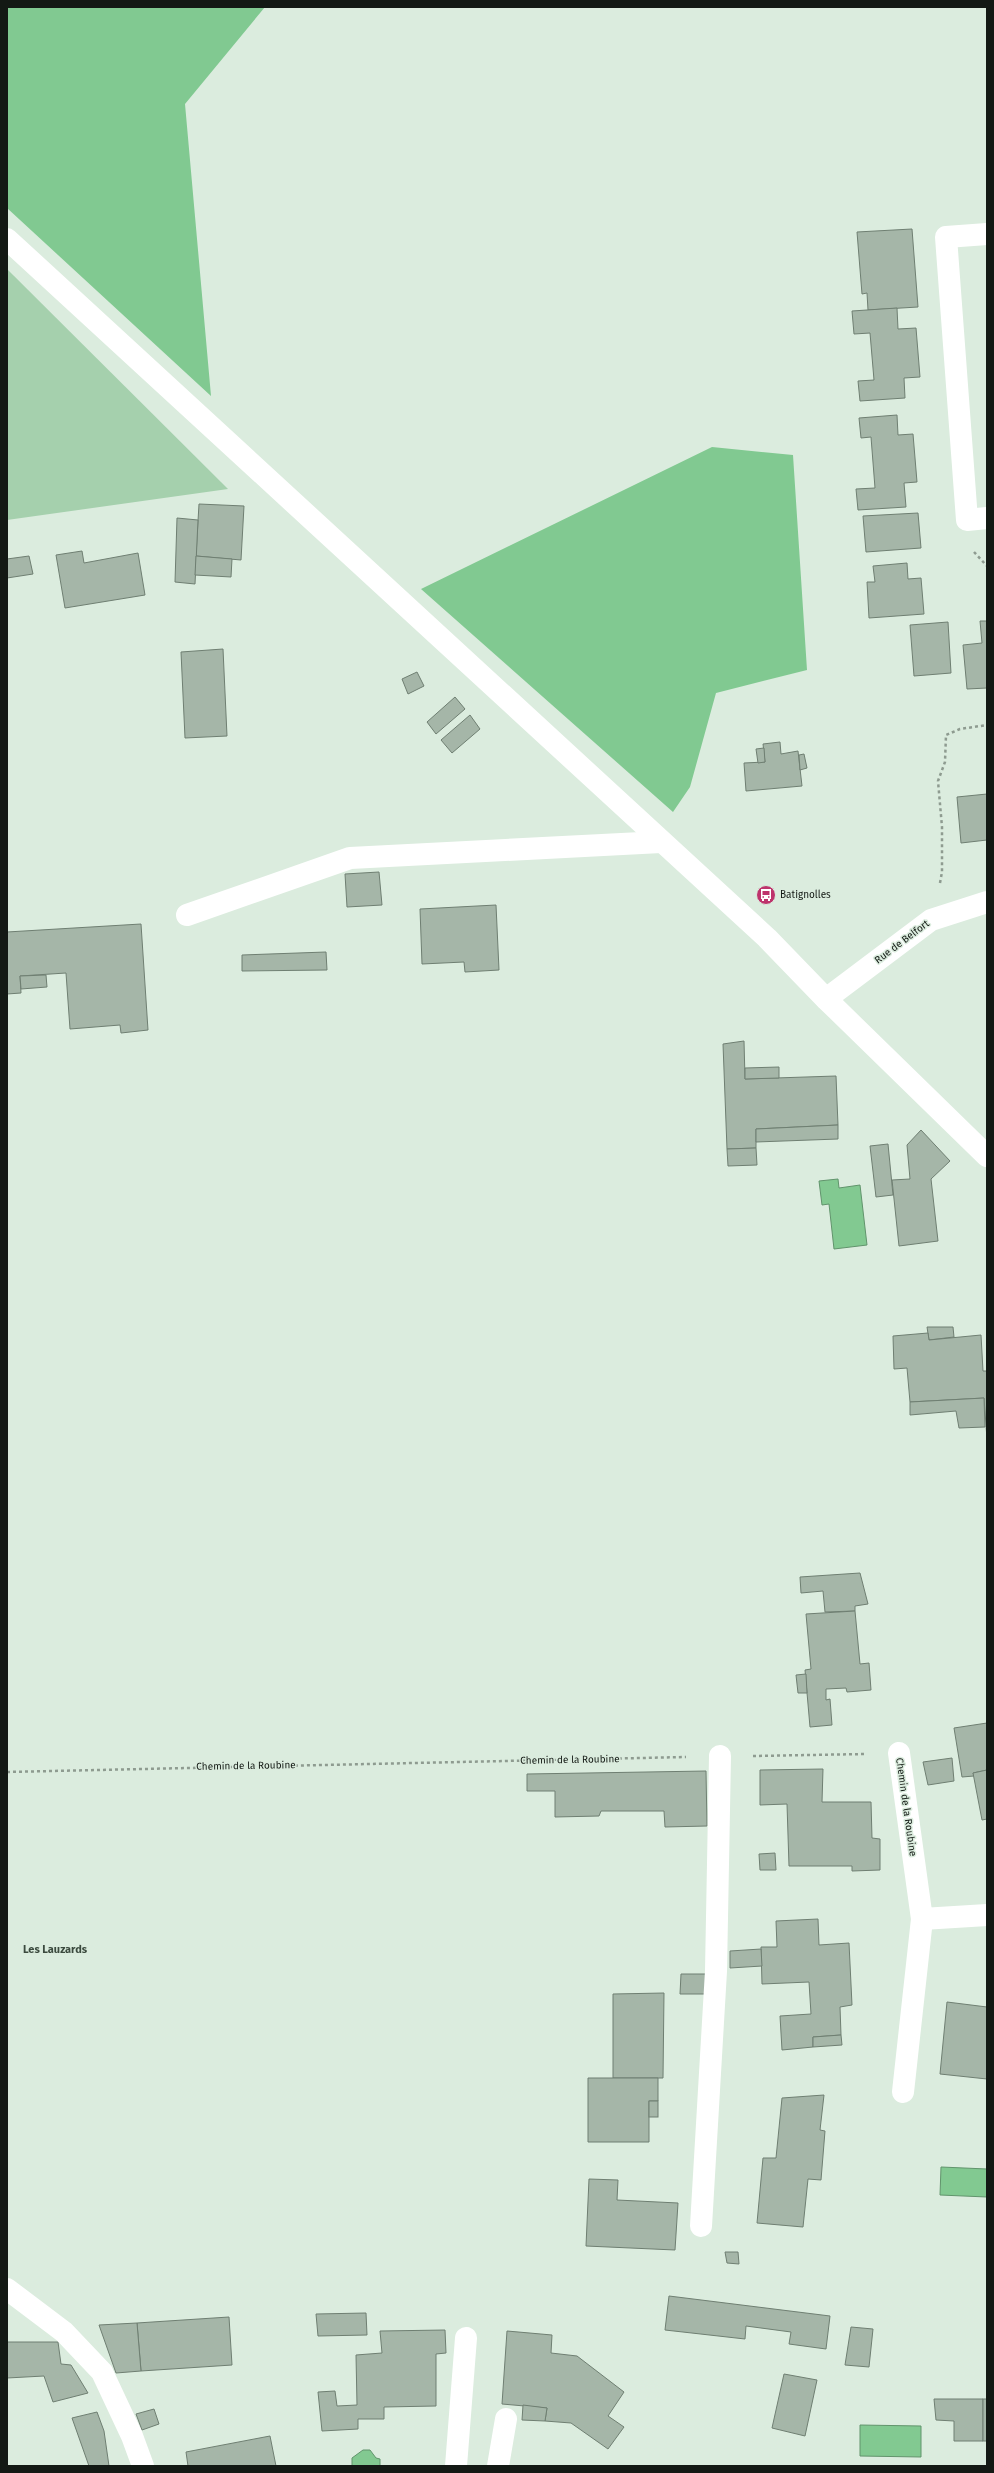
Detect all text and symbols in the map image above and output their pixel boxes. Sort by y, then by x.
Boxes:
bus stop icon: Batignolles [755,884,777,906]
place label: Batignolles [780,889,831,901]
street label: Rue de Belfort [872,917,932,966]
street label: Chemin de la Roubine [520,1753,620,1767]
street label: Chemin de la Roubine [893,1757,919,1857]
street label: Chemin de la Roubine [196,1759,296,1773]
district label: Les Lauzards [23,1943,88,1956]

